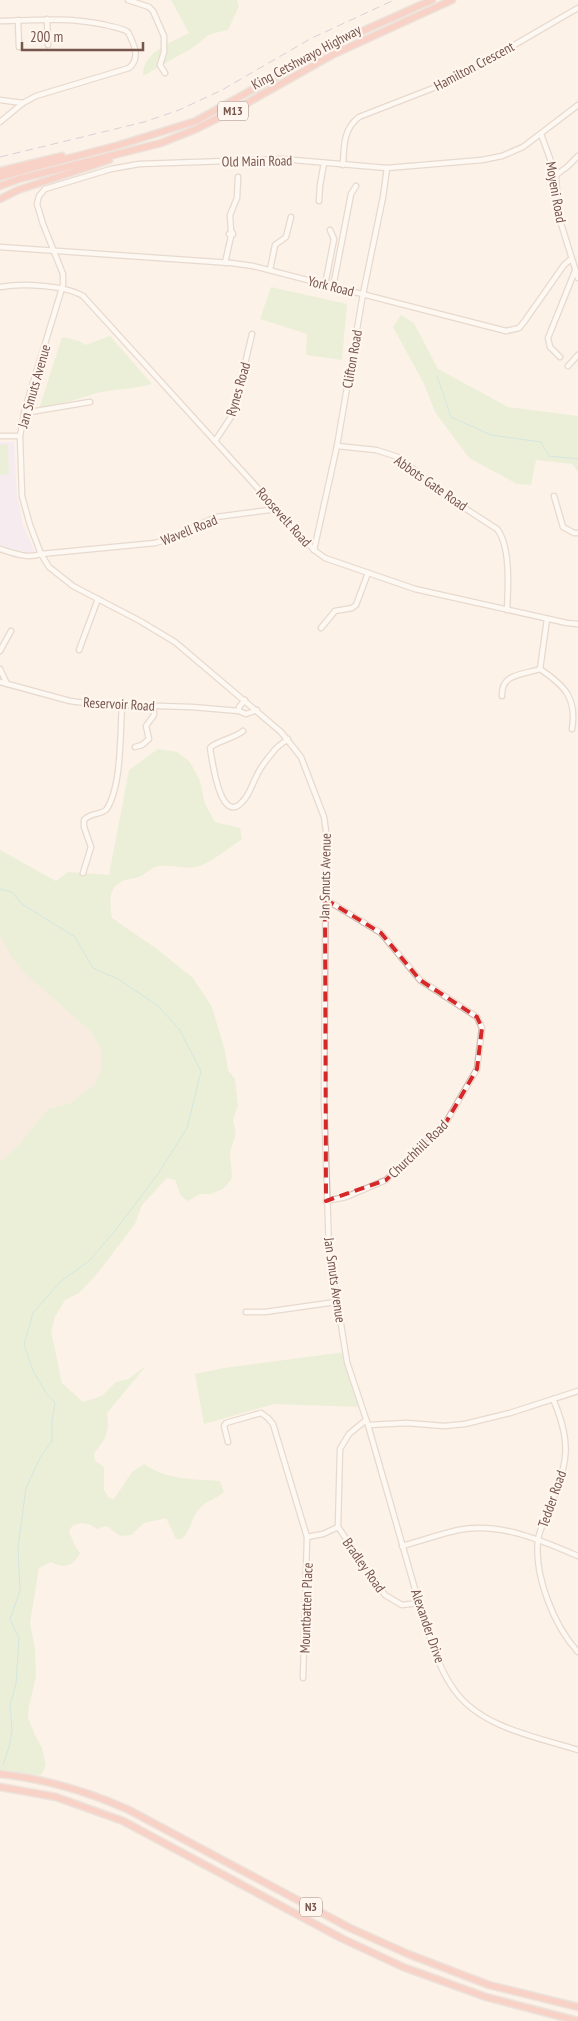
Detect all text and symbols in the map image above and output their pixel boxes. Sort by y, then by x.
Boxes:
scale bar [22,20,144,52]
street label: King Cetshwayo Highway [248,20,365,94]
text: 200 m [30,27,63,46]
street label: Hamilton Crescent [431,37,517,95]
road number: M13 [218,102,248,120]
street label: Old Main Road [222,151,292,171]
street label: Moyeni Road [542,160,570,224]
street label: York Road [306,272,356,300]
street label: Clifton Road [338,328,366,390]
street label: Jan Smuts Avenue [13,342,55,431]
street label: Rynes Road [222,360,254,418]
street label: Abbots Gate Road [391,451,471,515]
street label: Roosevelt Road [253,484,315,550]
street label: Wavell Road [158,511,220,549]
street label: Reservoir Road [83,693,155,715]
street label: Jan Smuts Avenue [315,833,335,920]
street label: Churchhill Road [384,1116,452,1182]
street label: Jan Smuts Avenue [320,1235,350,1324]
street label: Tedder Road [534,1468,570,1530]
street label: Bradley Road [339,1534,389,1596]
street label: Mountbatten Place [295,1562,317,1654]
street label: Alexander Drive [407,1587,449,1666]
road number: N3 [300,1898,322,1916]

